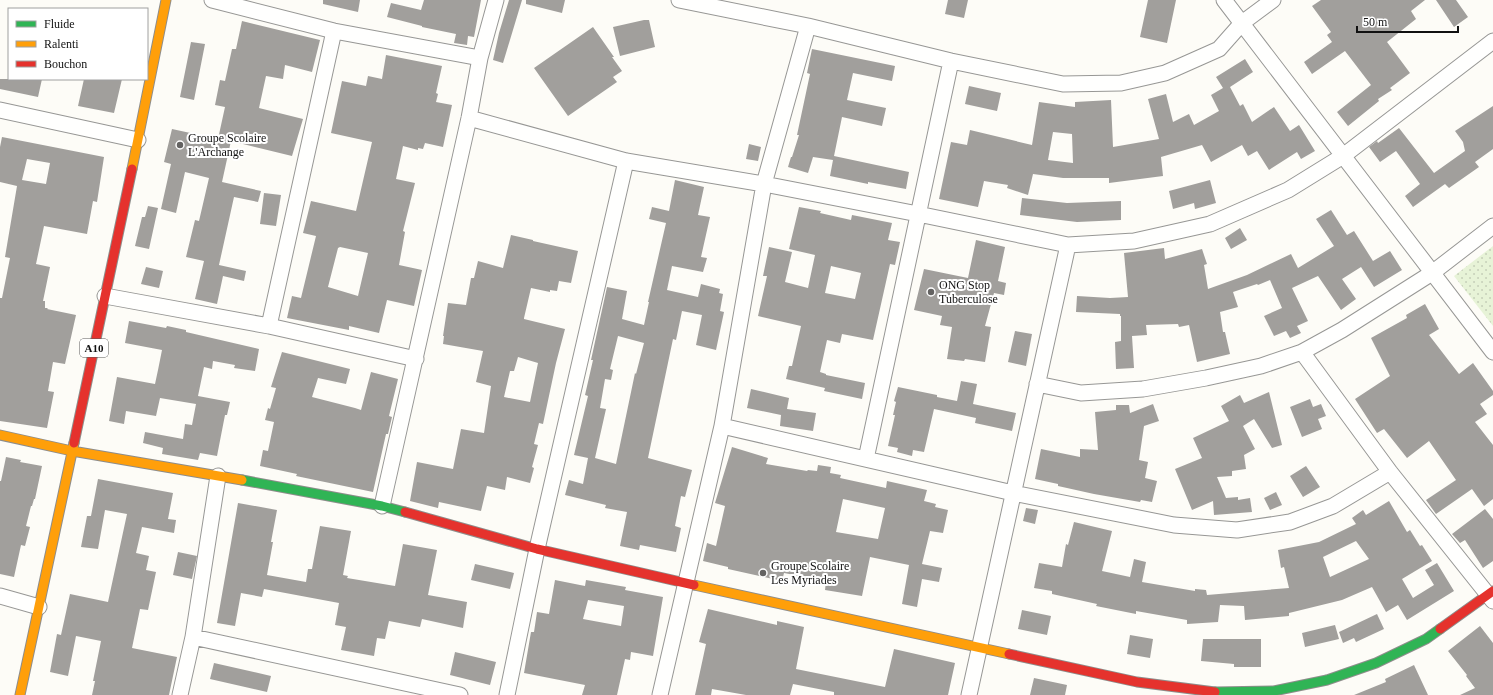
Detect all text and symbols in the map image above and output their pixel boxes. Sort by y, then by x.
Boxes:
legend [8,8,148,80]
scale bar [1357,8,1458,34]
text: 50 m [1363,15,1388,29]
text: Fluide [44,17,75,31]
text: Ralenti [44,37,79,51]
text: Bouchon [44,57,87,71]
place label: Groupe Scolaire L'Archange [188,131,266,159]
marker: Groupe Scolaire L'Archange [175,140,185,150]
place label: ONG Stop Tuberculose [939,278,998,306]
marker: ONG Stop Tuberculose [926,287,936,297]
road number: A10 [80,339,108,357]
place label: Groupe Scolaire Les Myriades [771,559,849,587]
marker: Groupe Scolaire Les Myriades [758,568,768,578]

